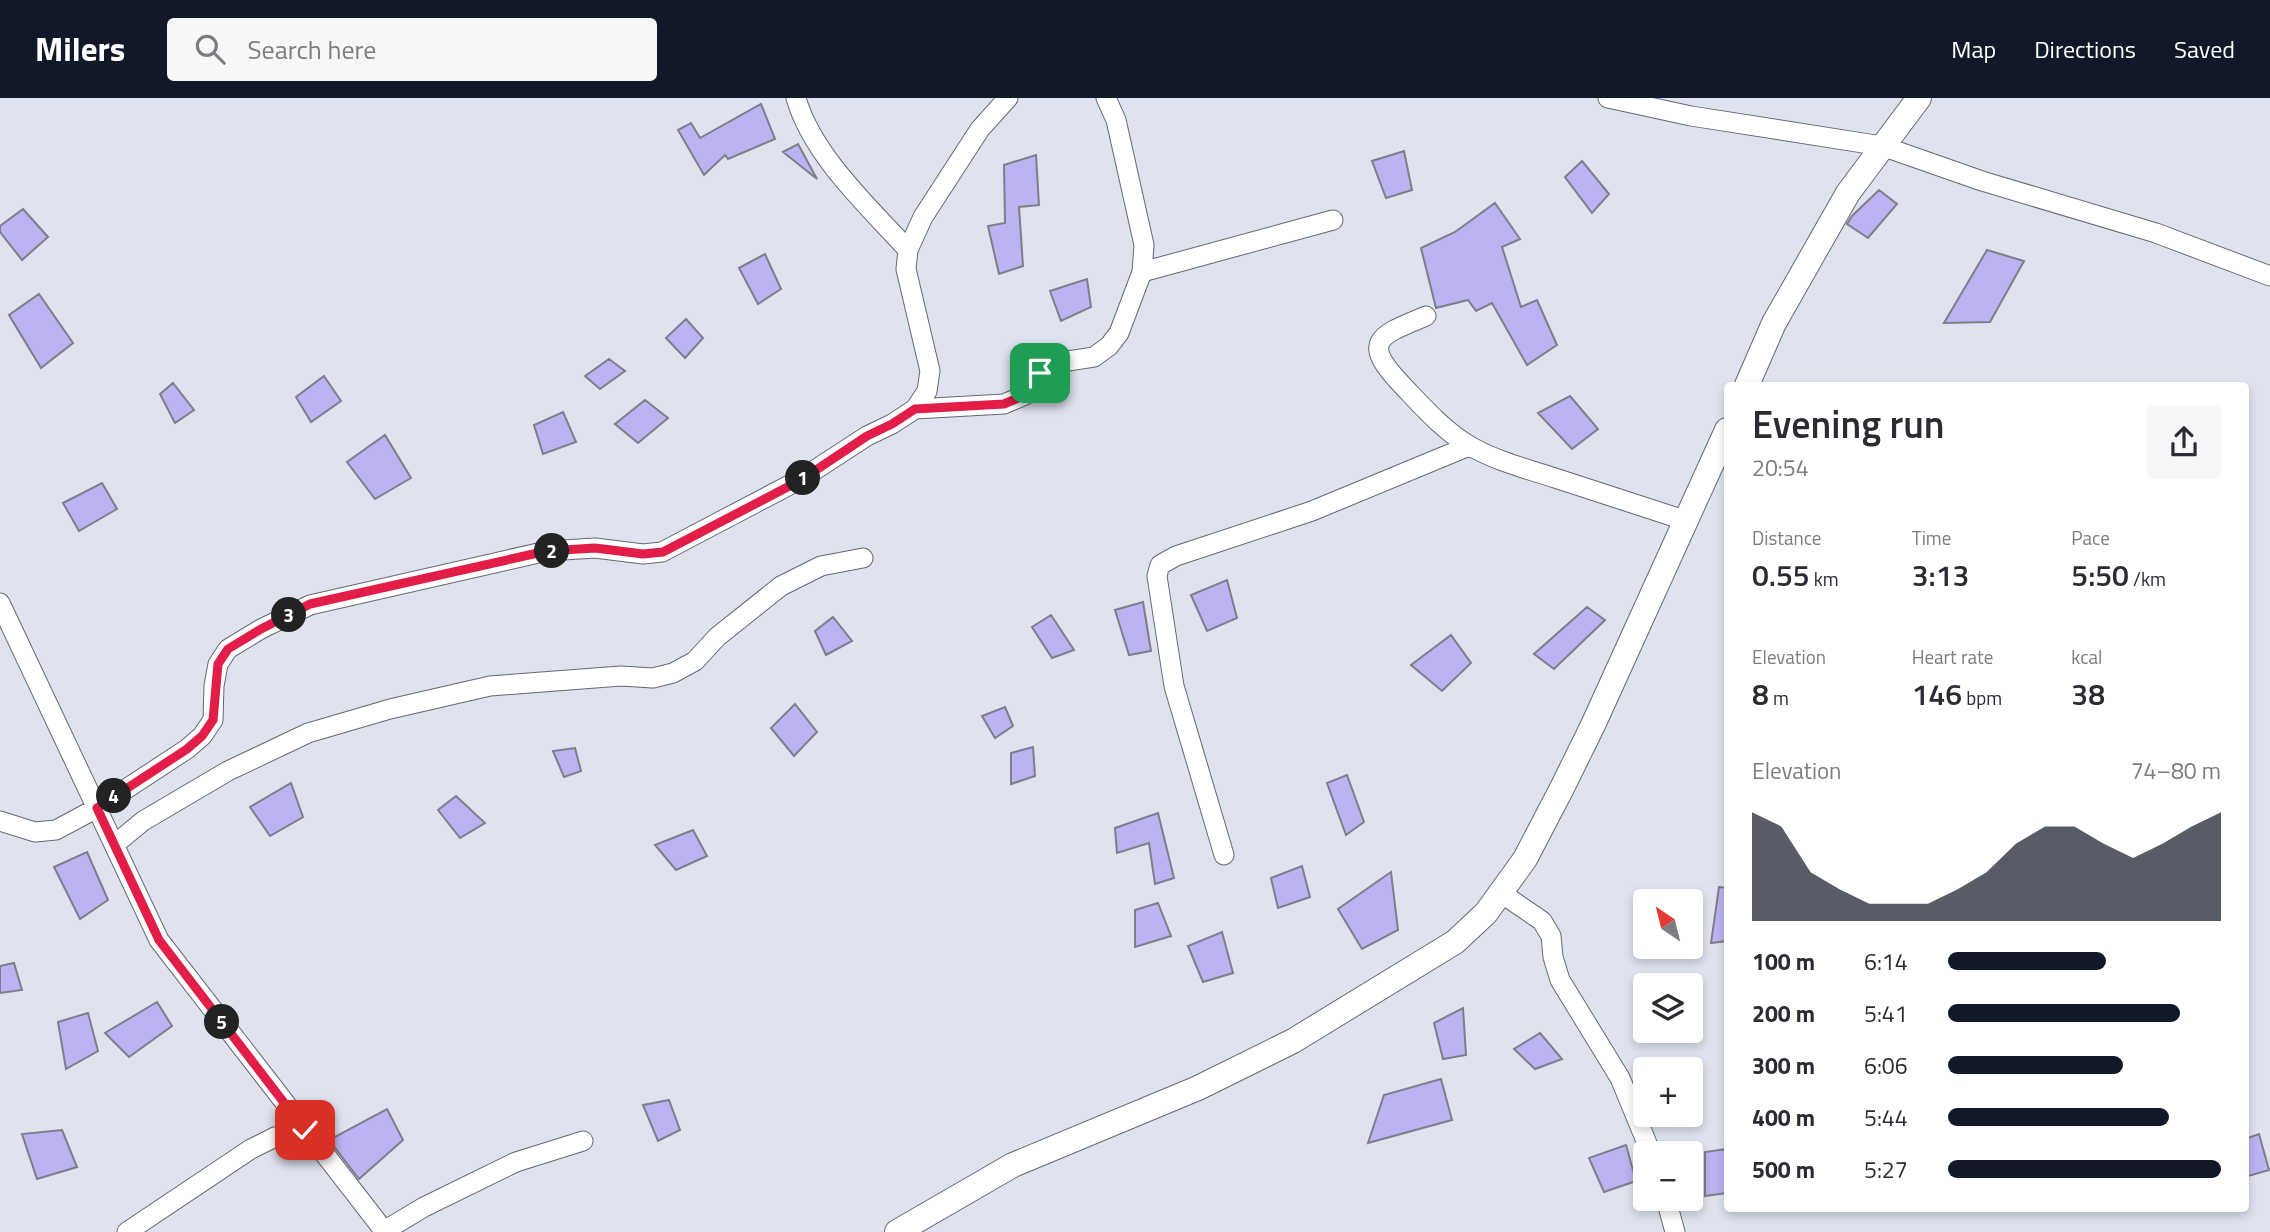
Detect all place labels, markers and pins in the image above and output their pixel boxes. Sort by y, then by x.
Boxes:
pin [1010,343,1070,403]
pin: 1 [786,460,820,496]
pin: 2 [534,533,570,568]
pin: 3 [272,598,306,632]
pin: 4 [96,778,132,814]
pin: 5 [204,1004,240,1040]
pin [275,1100,335,1160]

